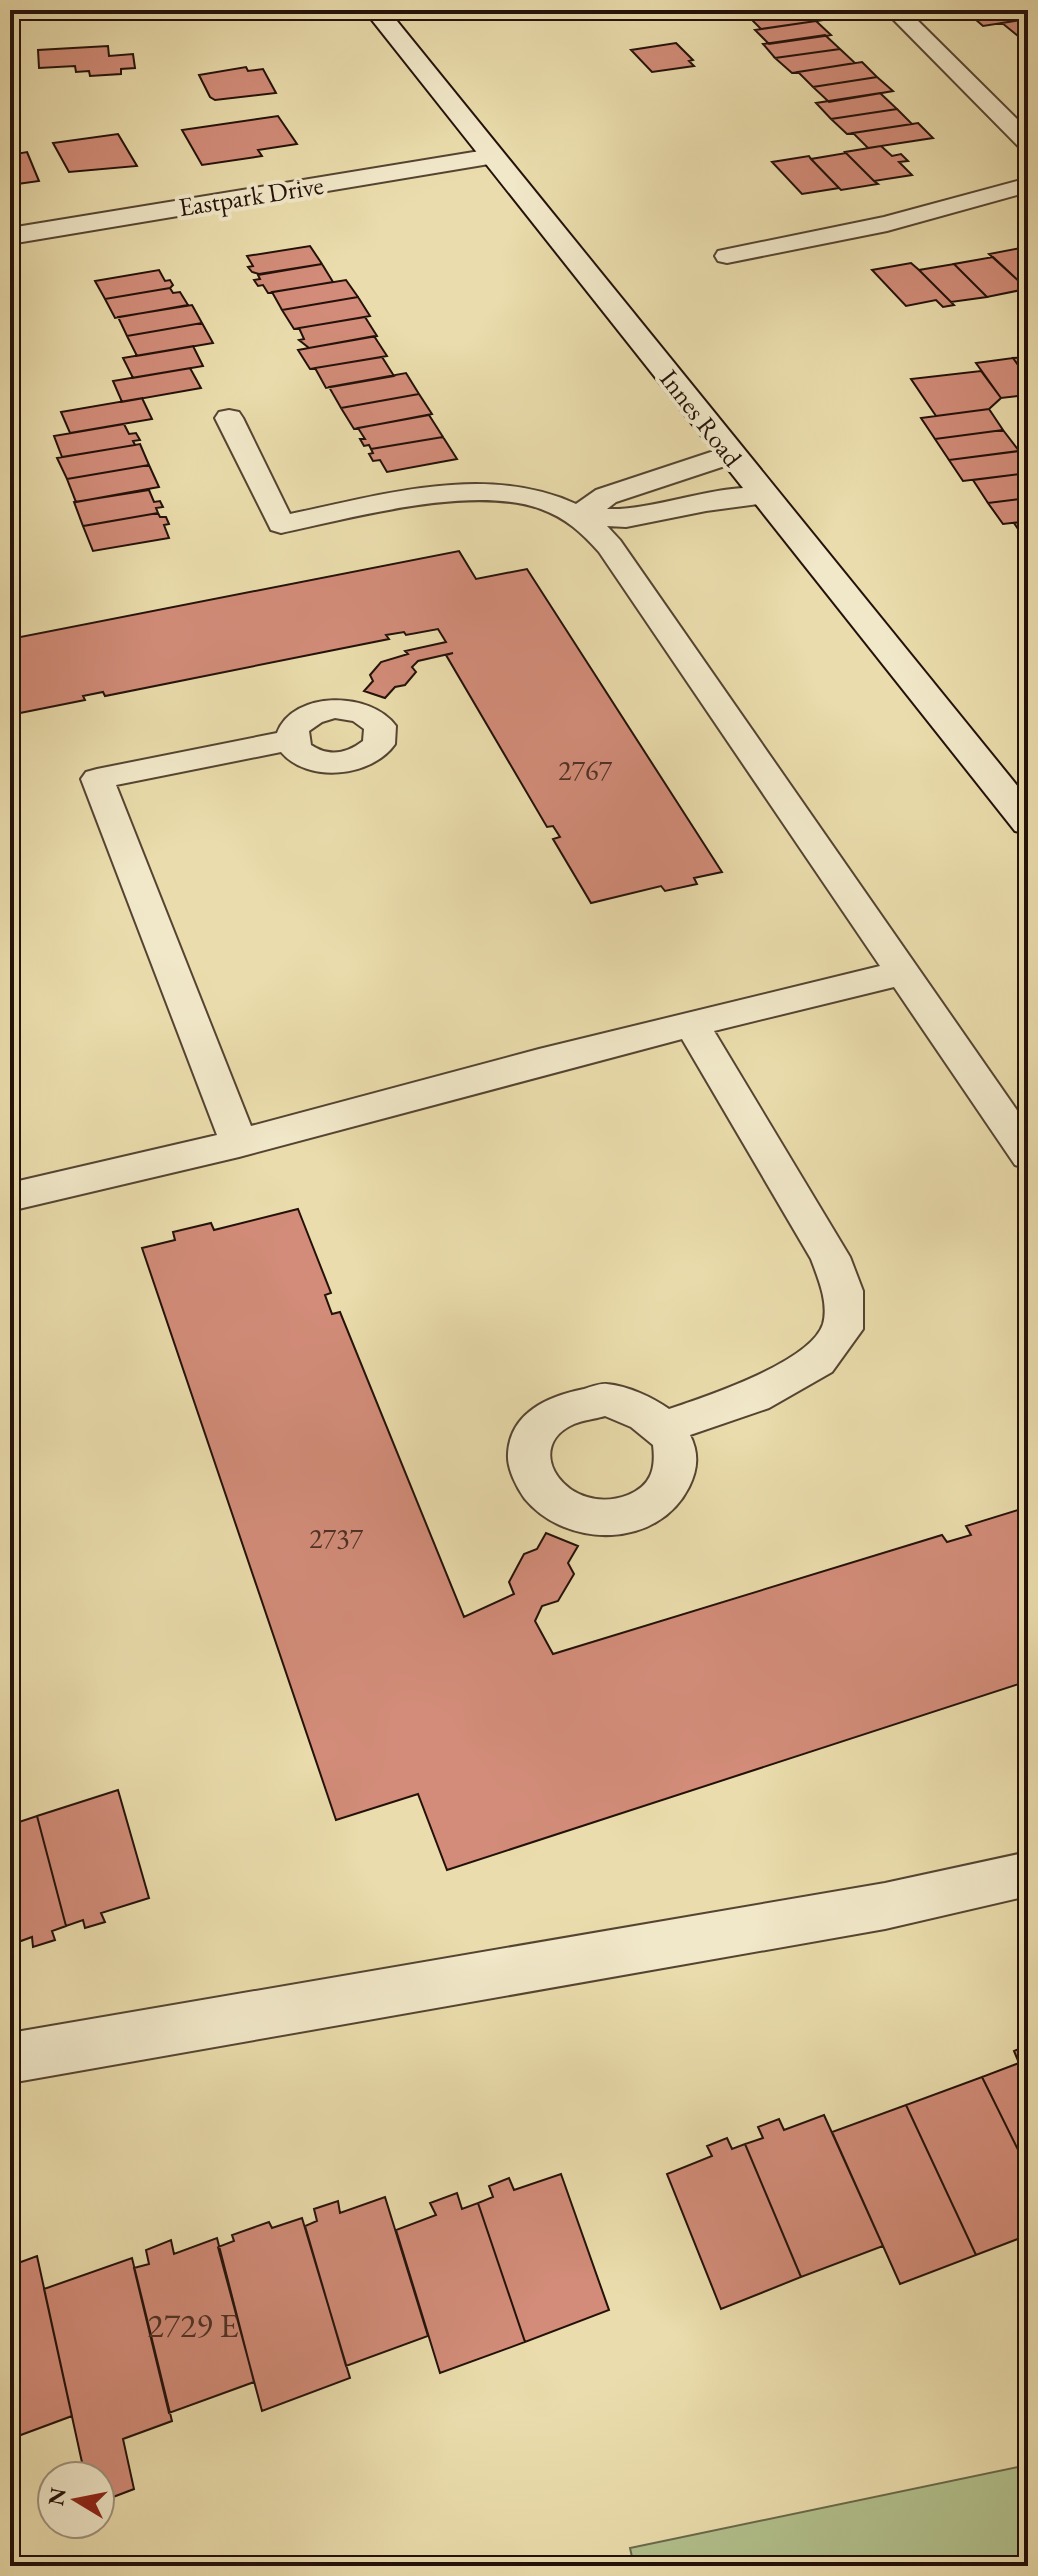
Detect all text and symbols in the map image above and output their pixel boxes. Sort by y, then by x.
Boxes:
street label: Eastpark Drive [176,168,326,224]
street label: Innes Road [652,362,750,474]
house number: 2767 [558,752,612,788]
house number: 2737 [309,1520,363,1556]
house number: 2729 E [147,2303,239,2347]
north arrow [36,2460,116,2540]
text: N [41,2485,73,2508]

